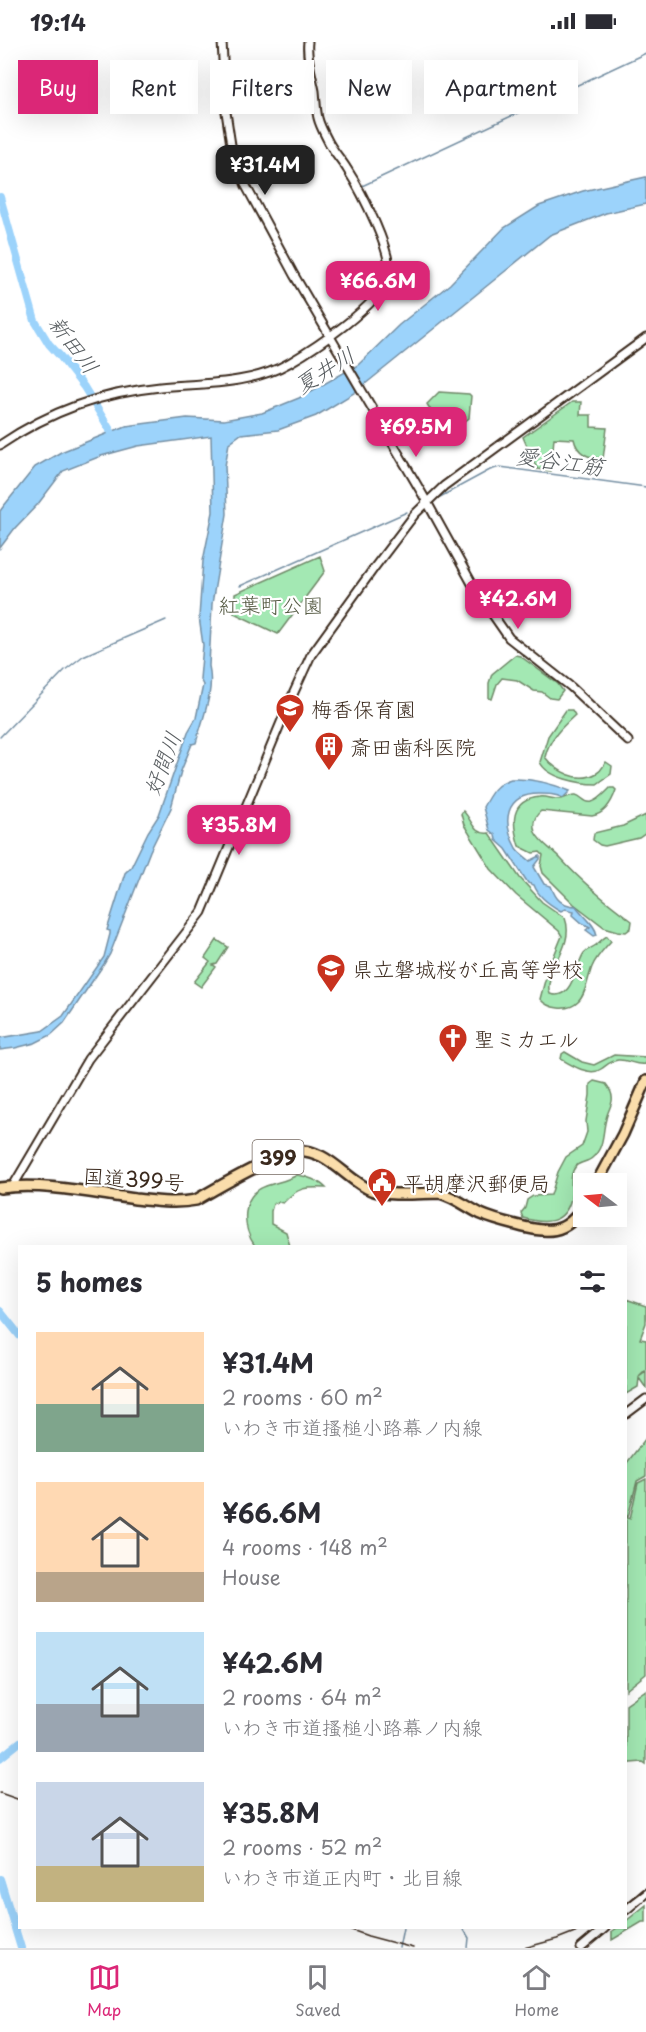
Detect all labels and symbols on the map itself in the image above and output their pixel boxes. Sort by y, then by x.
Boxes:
pin: ¥31.4M [216,145,314,196]
pin: ¥66.6M [329,261,427,312]
water label: 新田川 [42,308,108,380]
water label: 夏井川 [287,338,361,400]
pin: ¥69.5M [367,407,465,458]
water label: 愛谷江筋 [514,438,609,483]
pin: ¥42.6M [469,579,567,630]
park label: 紅葉町公園 [219,588,324,620]
school or university icon: 梅香保育園 [274,692,306,734]
place label: 梅香保育園 [311,692,416,724]
water label: 好間川 [134,726,188,800]
building icon: 斎田歯科医院 [313,730,345,772]
place label: 斎田歯科医院 [350,730,476,762]
pin: ¥35.8M [190,805,288,856]
school or university icon: 県立磐城桜が丘高等学校 [315,952,347,994]
place label: 県立磐城桜が丘高等学校 [352,952,583,984]
church icon: 聖ミカエル [437,1022,469,1064]
place label: 聖ミカエル [474,1022,579,1054]
road number: 399 [252,1140,304,1174]
street label: 国道399号 [82,1158,186,1198]
public building icon: 平胡摩沢郵便局 [366,1166,398,1208]
place label: 平胡摩沢郵便局 [403,1166,550,1198]
north arrow [573,1173,627,1227]

